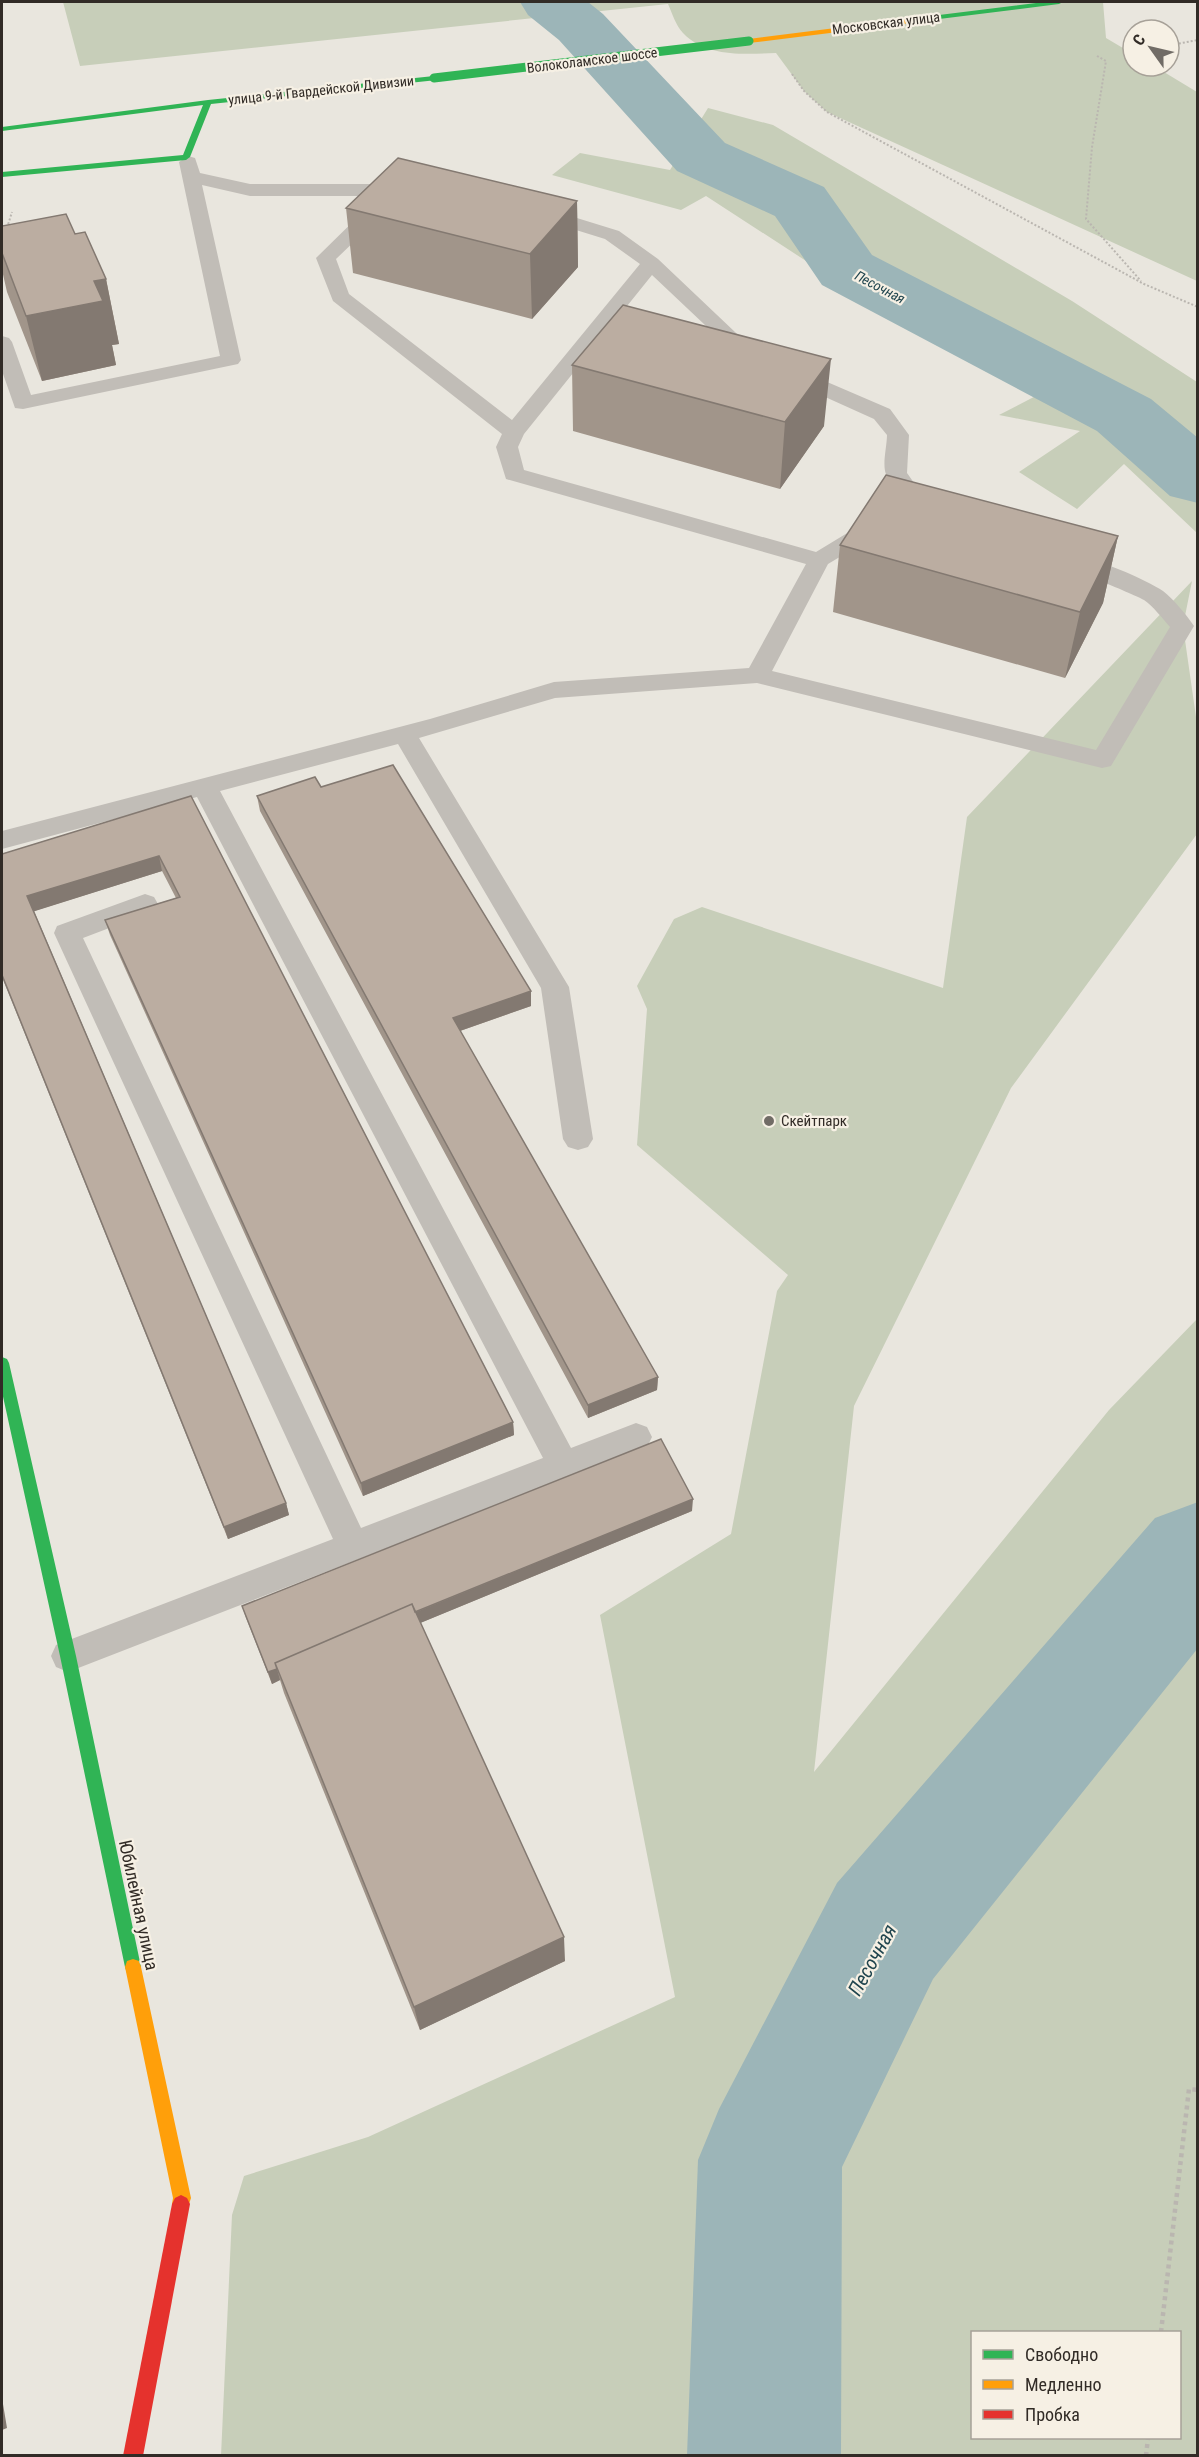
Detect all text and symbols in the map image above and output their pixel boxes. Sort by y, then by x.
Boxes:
street label: Московская улица [831,8,941,38]
north arrow [1121,18,1181,78]
text: С [1129,31,1149,49]
street label: Волоколамское шоссе [526,44,659,76]
street label: улица 9-й Гвардейской Дивизии [227,72,415,108]
water label: Песочная [852,267,908,307]
place label: Скейтпарк [781,1112,847,1130]
marker: Скейтпарк [762,1114,776,1128]
street label: Юбилейная улица [115,1838,163,1972]
water label: Песочная [843,1920,901,2000]
legend [971,2331,1181,2439]
text: Свободно [1025,2344,1098,2365]
text: Медленно [1025,2374,1102,2395]
text: Пробка [1025,2404,1080,2425]

